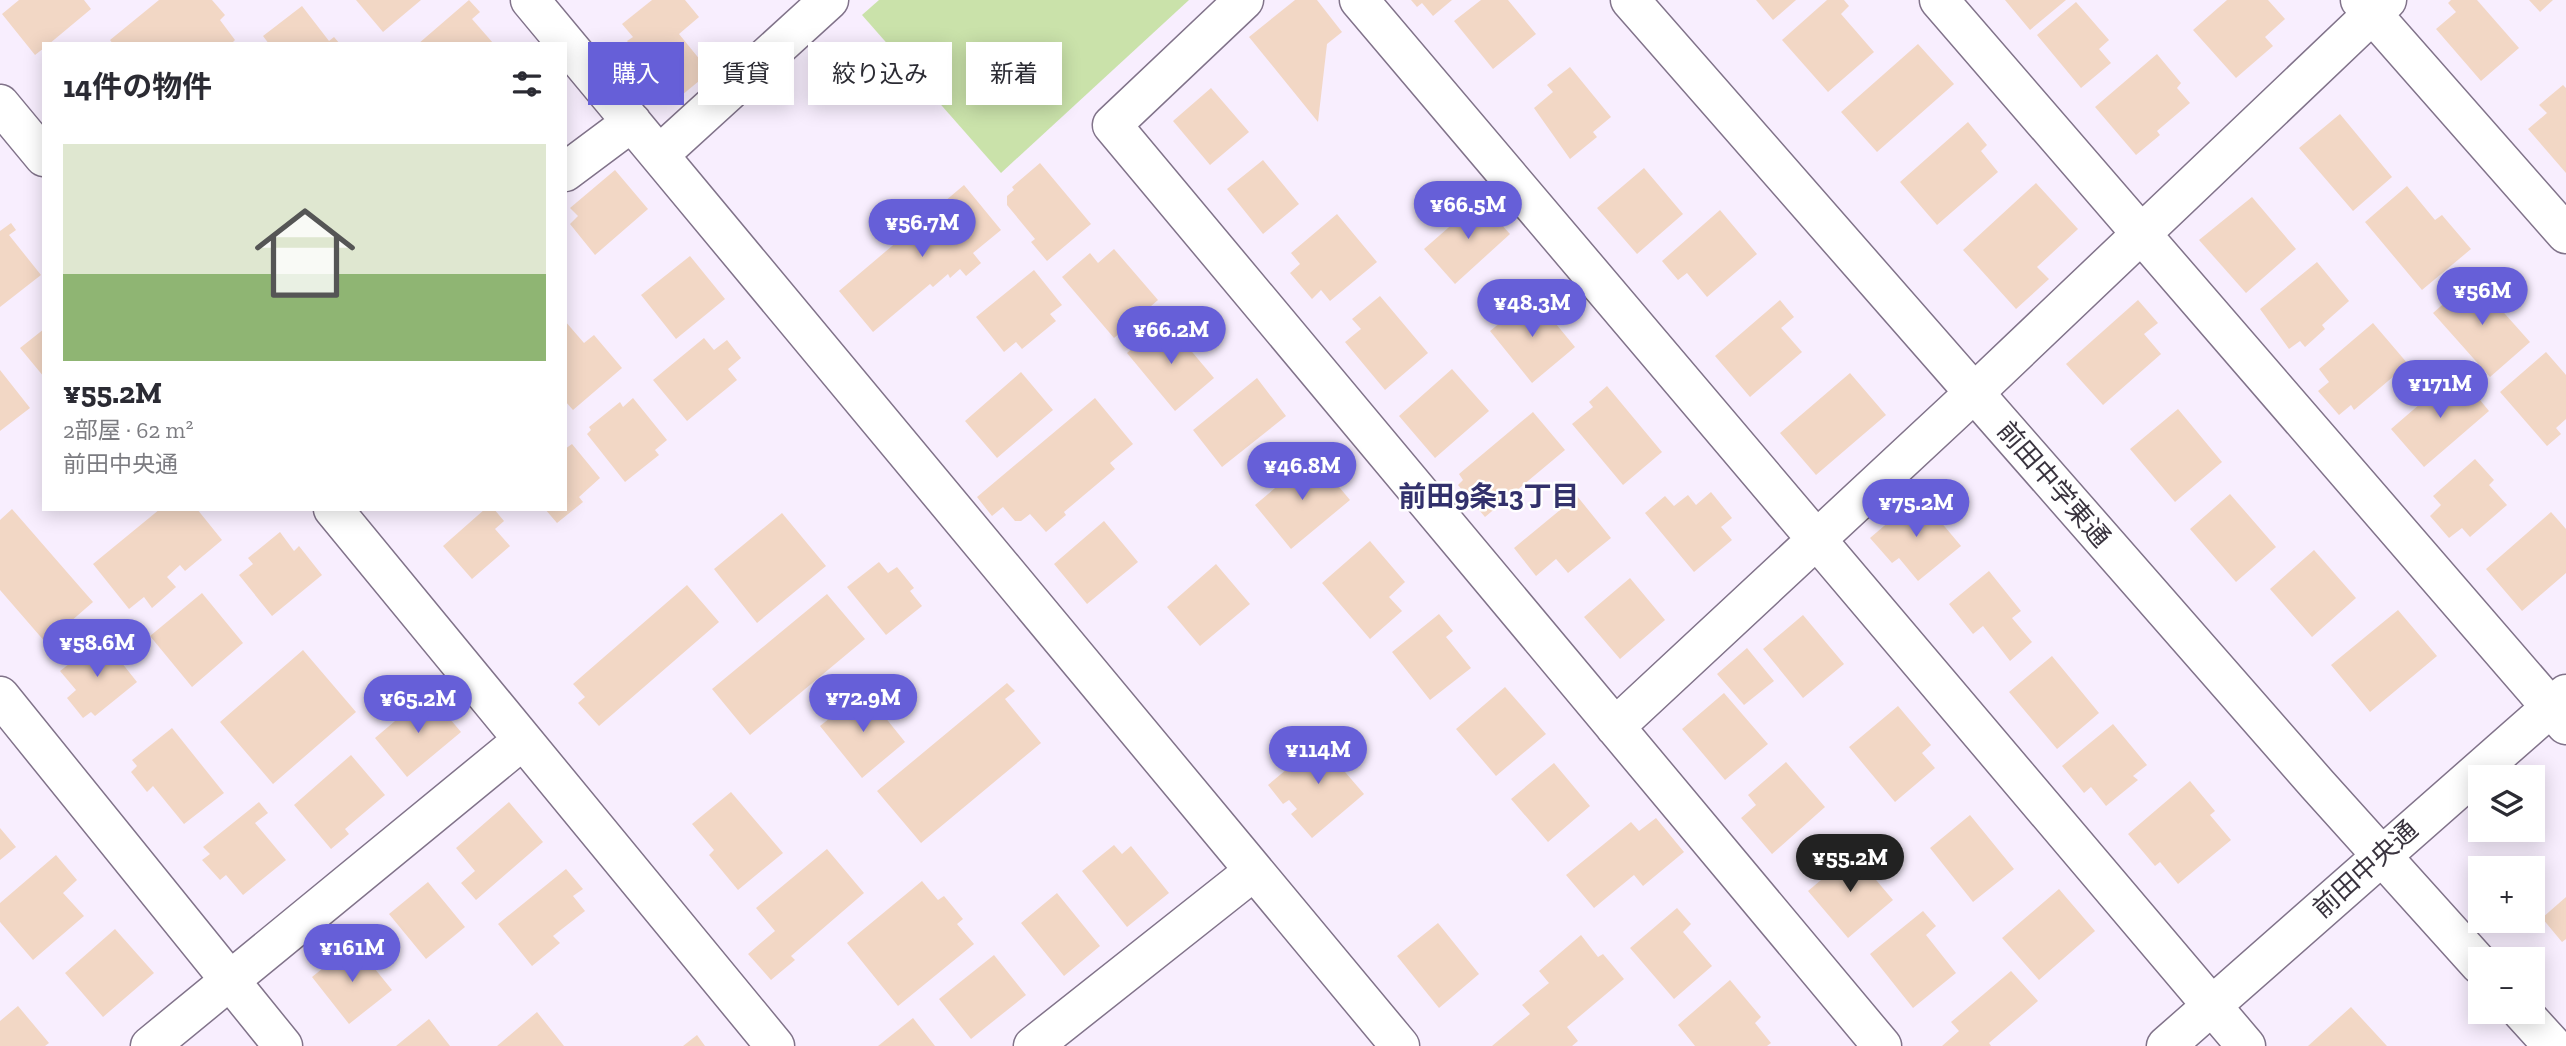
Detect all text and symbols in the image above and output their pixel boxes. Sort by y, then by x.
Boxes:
chip: 購入 [588,42,684,105]
chip: 賃貸 [698,42,794,105]
chip: 絞り込み [808,42,952,105]
chip: 新着 [966,42,1062,105]
icon: filters [508,65,546,103]
text: 14件の物件 [63,69,212,105]
pin: ¥66.5M [1411,182,1525,241]
icon: home [242,190,368,316]
text: ¥66.5M [1430,190,1506,218]
pin: ¥56.7M [865,200,979,259]
text: ¥56.7M [885,208,959,236]
pin: ¥56M [2441,268,2523,327]
text: ¥56M [2453,276,2511,304]
pin: ¥48.3M [1475,280,1589,339]
text: ¥48.3M [1493,288,1571,316]
pin: ¥66.2M [1114,306,1228,366]
text: ¥66.2M [1133,315,1209,343]
pin: ¥171M [2391,360,2489,420]
text: ¥171M [2408,369,2472,397]
text: ¥55.2M [63,375,162,411]
street label: 前田中学東通 [1991,415,2117,553]
text: 2部屋 · 62 m² [63,416,193,444]
pin: ¥46.8M [1245,442,1359,502]
text: 前田中央通 [63,450,178,478]
text: ¥46.8M [1263,451,1341,479]
district label: 前田9条13丁目 [1398,480,1580,513]
pin: ¥75.2M [1859,480,1973,539]
text: ¥75.2M [1878,488,1954,516]
pin: ¥58.6M [40,620,154,679]
text: ¥58.6M [59,628,135,656]
pin: ¥72.9M [806,674,920,734]
pin: ¥65.2M [361,676,475,735]
text: ¥72.9M [825,683,901,711]
text: ¥65.2M [380,684,456,712]
pin: ¥114M [1269,726,1367,786]
text: ¥114M [1285,735,1351,763]
map controls [2468,765,2545,1024]
button: layers [2468,765,2545,842]
street label: 前田中央通 [2306,814,2424,924]
pin: ¥55.2M [1793,834,1907,894]
text: ¥55.2M [1812,843,1888,871]
button: + [2468,856,2545,933]
pin: ¥161M [303,925,401,984]
text: ¥161M [319,933,385,961]
button: − [2468,947,2545,1024]

